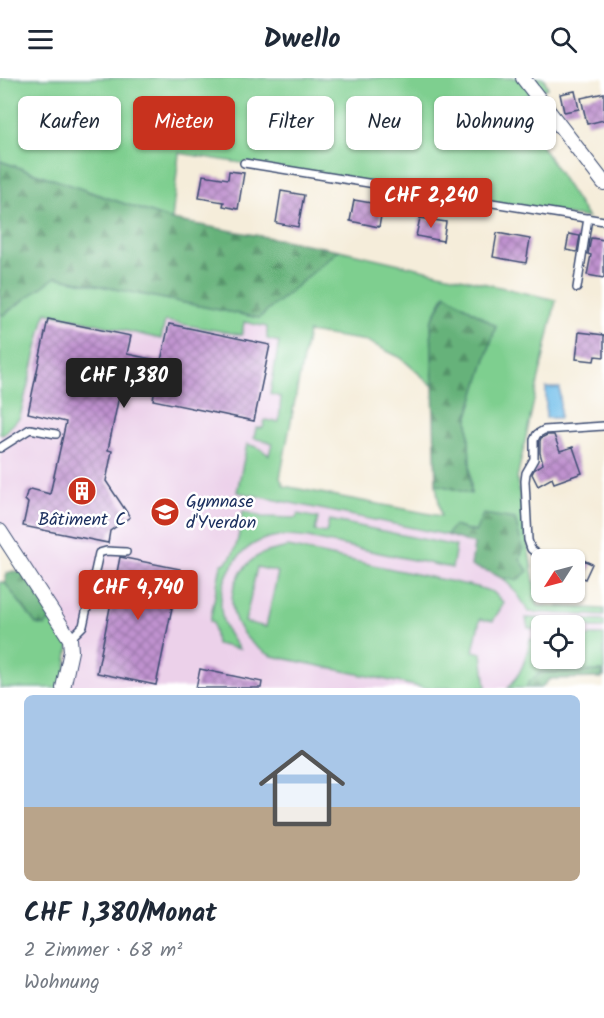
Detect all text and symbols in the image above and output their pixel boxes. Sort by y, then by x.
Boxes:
text: Dwello [263,18,341,61]
icon: menu [24,23,57,56]
icon: search [547,23,580,56]
chip: Kaufen [18,96,121,150]
chip: Mieten [133,96,235,150]
chip: Filter [247,96,334,150]
chip: Neu [346,96,422,150]
chip: Wohnung [434,96,556,150]
pin: CHF 2,240 [362,178,500,229]
text: CHF 2,240 [384,181,478,213]
pin: CHF 1,380 [55,358,193,409]
text: CHF 1,380 [80,361,168,393]
building icon: Bâtiment C [66,475,98,507]
place label: Gymnase d'Yverdon [186,488,256,538]
school or university icon: Gymnase d'Yverdon [149,496,181,528]
place label: Bâtiment C [38,506,126,535]
north arrow [531,549,585,603]
map controls [531,549,585,669]
pin: CHF 4,740 [69,570,207,621]
text: CHF 4,740 [93,573,183,605]
button: locate [531,615,585,669]
icon: home [248,734,356,842]
text: CHF 1,380/Monat [24,893,217,935]
text: 2 Zimmer · 68 m² [24,935,182,967]
text: Wohnung [24,967,100,999]

